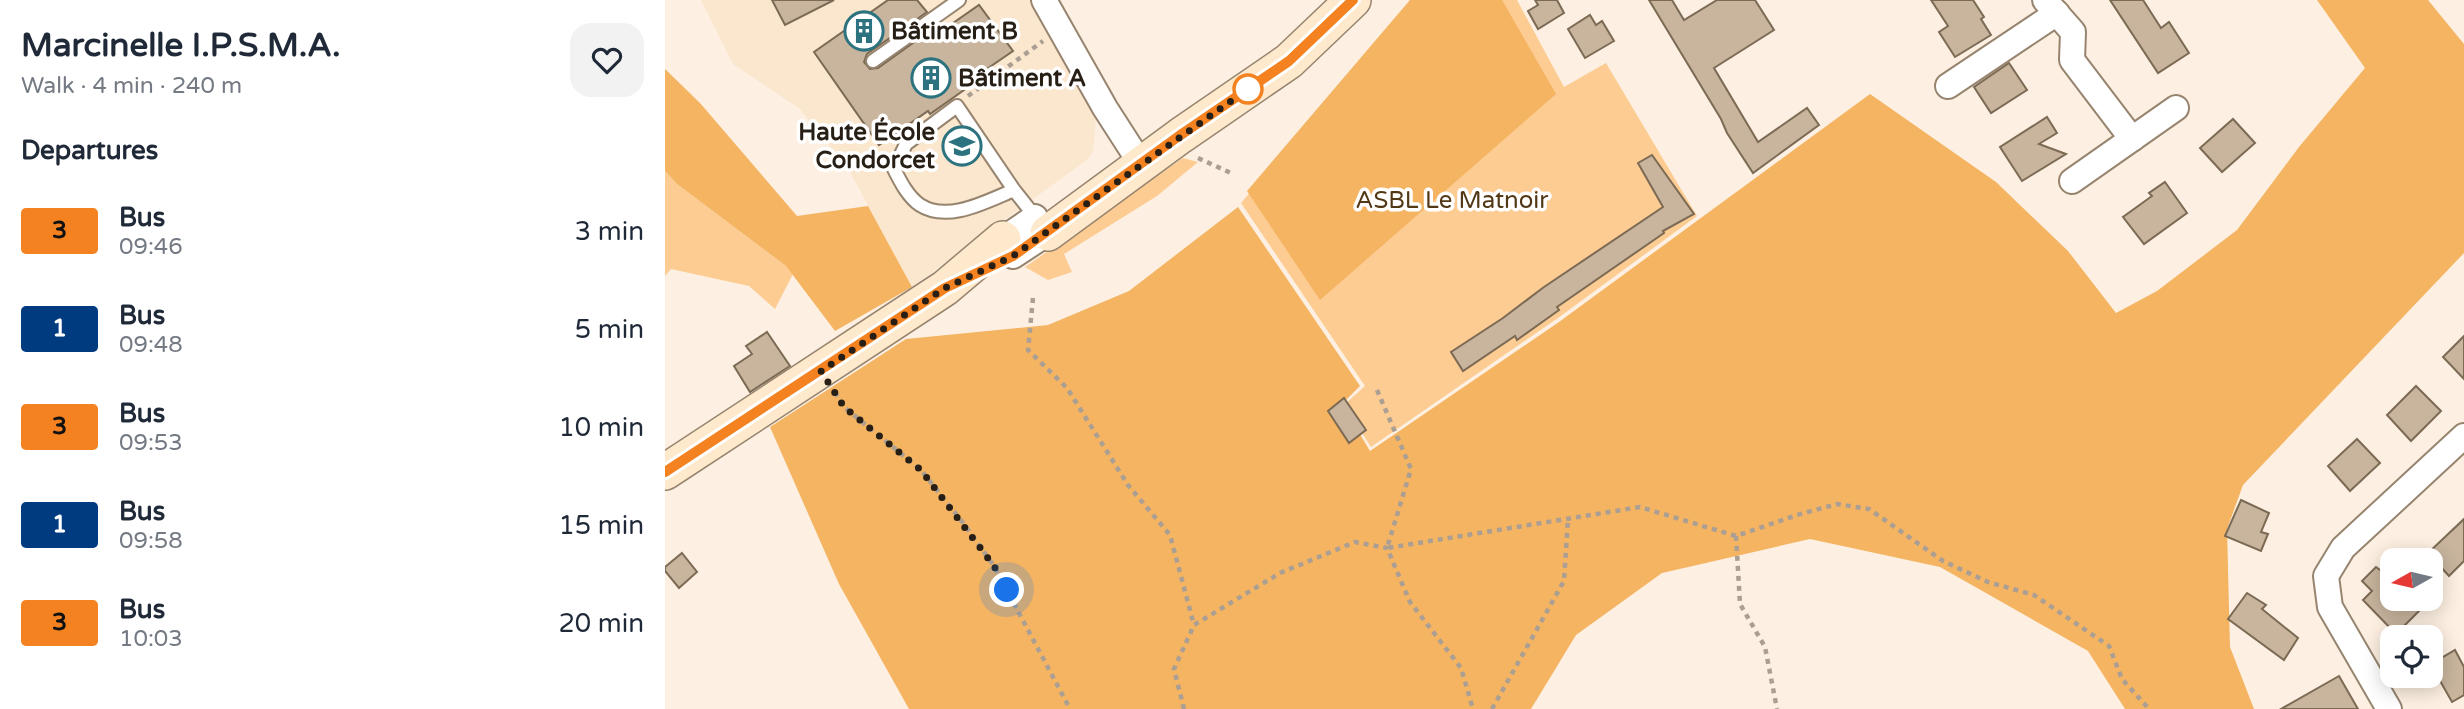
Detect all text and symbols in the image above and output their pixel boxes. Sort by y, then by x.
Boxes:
building icon: Bâtiment B [843,10,885,52]
place label: Bâtiment B [891,17,1018,46]
button: heart [570,23,644,97]
text: Marcinelle I.P.S.M.A. [21,26,341,65]
building icon: Bâtiment A [910,57,952,99]
place label: Bâtiment A [958,64,1086,93]
text: Walk · 4 min · 240 m [21,72,242,100]
unlabelled marker [1233,74,1263,104]
place label: Haute École Condorcet [798,117,936,175]
school or university icon: Haute École Condorcet [941,125,983,167]
text: Departures [21,135,158,166]
park label: ASBL Le Matnoir [1356,186,1549,215]
text: Bus [119,202,165,233]
text: 3 [52,216,67,245]
text: 3 min [575,216,644,247]
text: 09:46 [119,233,183,261]
text: Bus [119,300,165,331]
text: 1 [52,314,67,343]
text: 5 min [575,314,644,345]
text: 09:48 [119,331,183,359]
text: Bus [119,398,165,429]
text: 3 [52,412,67,441]
text: 10 min [558,412,644,443]
text: 09:53 [119,429,183,457]
text: Bus [119,496,165,527]
text: 1 [52,510,67,539]
text: 15 min [558,510,644,541]
text: 09:58 [119,527,183,555]
north arrow [2380,548,2443,611]
map controls [2380,548,2443,688]
your location [989,572,1024,607]
text: Bus [119,594,165,625]
text: 3 [52,608,67,637]
text: 20 min [558,608,644,639]
text: 10:03 [119,625,183,653]
button: locate [2380,625,2443,688]

